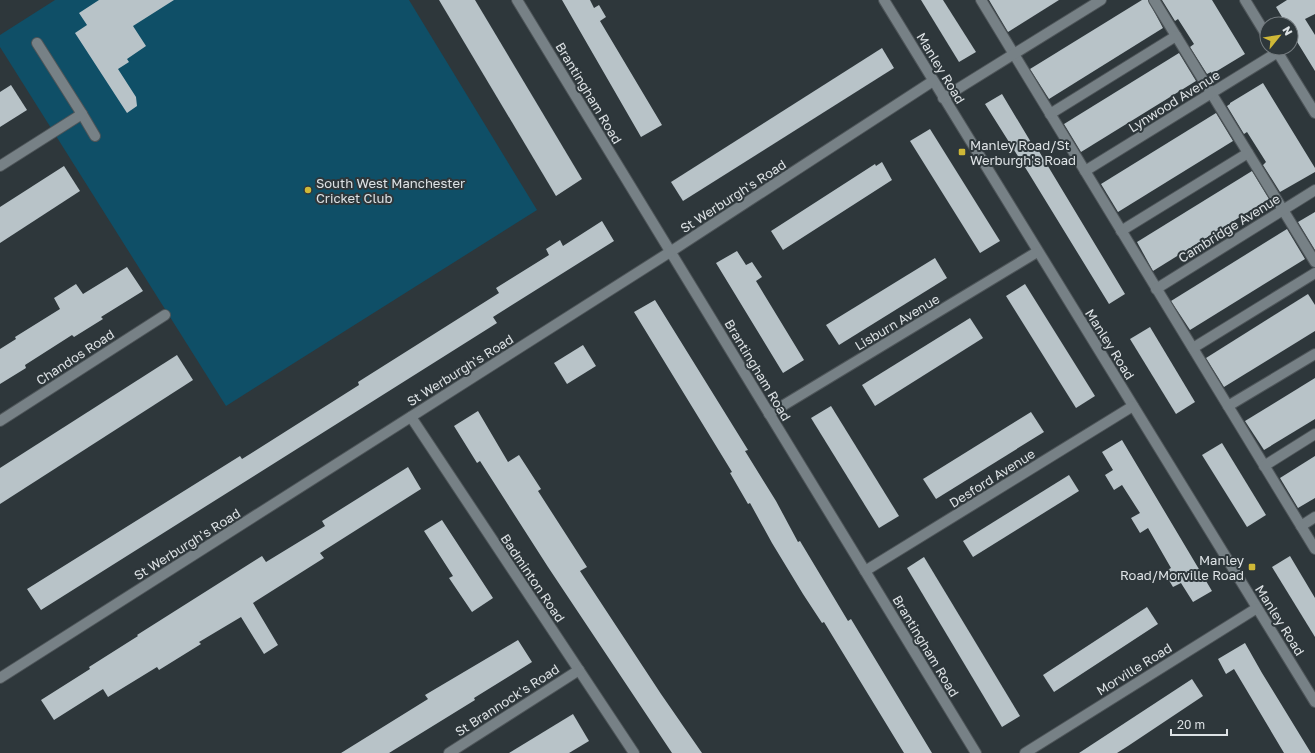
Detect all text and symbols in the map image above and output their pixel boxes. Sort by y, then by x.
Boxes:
north arrow [1259,16,1299,56]
text: N [1280,24,1296,38]
street label: Manley Road [913,29,969,107]
street label: Brantingham Road [552,39,626,147]
street label: Lynwood Avenue [1125,66,1223,136]
place label: Manley Road/St Werburgh's Road [970,137,1076,168]
marker: Manley Road/St Werburgh's Road [957,147,967,157]
street label: St Werburgh's Road [677,156,789,236]
place label: South West Manchester Cricket Club [316,175,465,206]
marker: South West Manchester Cricket Club [303,185,313,195]
street label: Cambridge Avenue [1175,190,1283,266]
street label: Lisburn Avenue [852,290,942,354]
street label: Manley Road [1082,306,1138,382]
street label: Brantingham Road [721,316,795,424]
street label: Chandos Road [33,326,117,388]
street label: St Werburgh's Road [404,331,516,409]
street label: Desford Avenue [946,445,1038,511]
street label: St Werburgh's Road [131,505,243,583]
street label: Badminton Road [498,531,568,625]
place label: Manley Road/Morville Road [1120,552,1245,583]
marker: Manley Road/Morville Road [1247,562,1257,572]
street label: Manley Road [1252,582,1308,658]
street label: Brantingham Road [889,592,963,700]
street label: Morville Road [1093,639,1175,699]
street label: St Brannock's Road [452,660,562,740]
scale bar [1171,711,1227,737]
text: 20 m [1177,717,1205,732]

